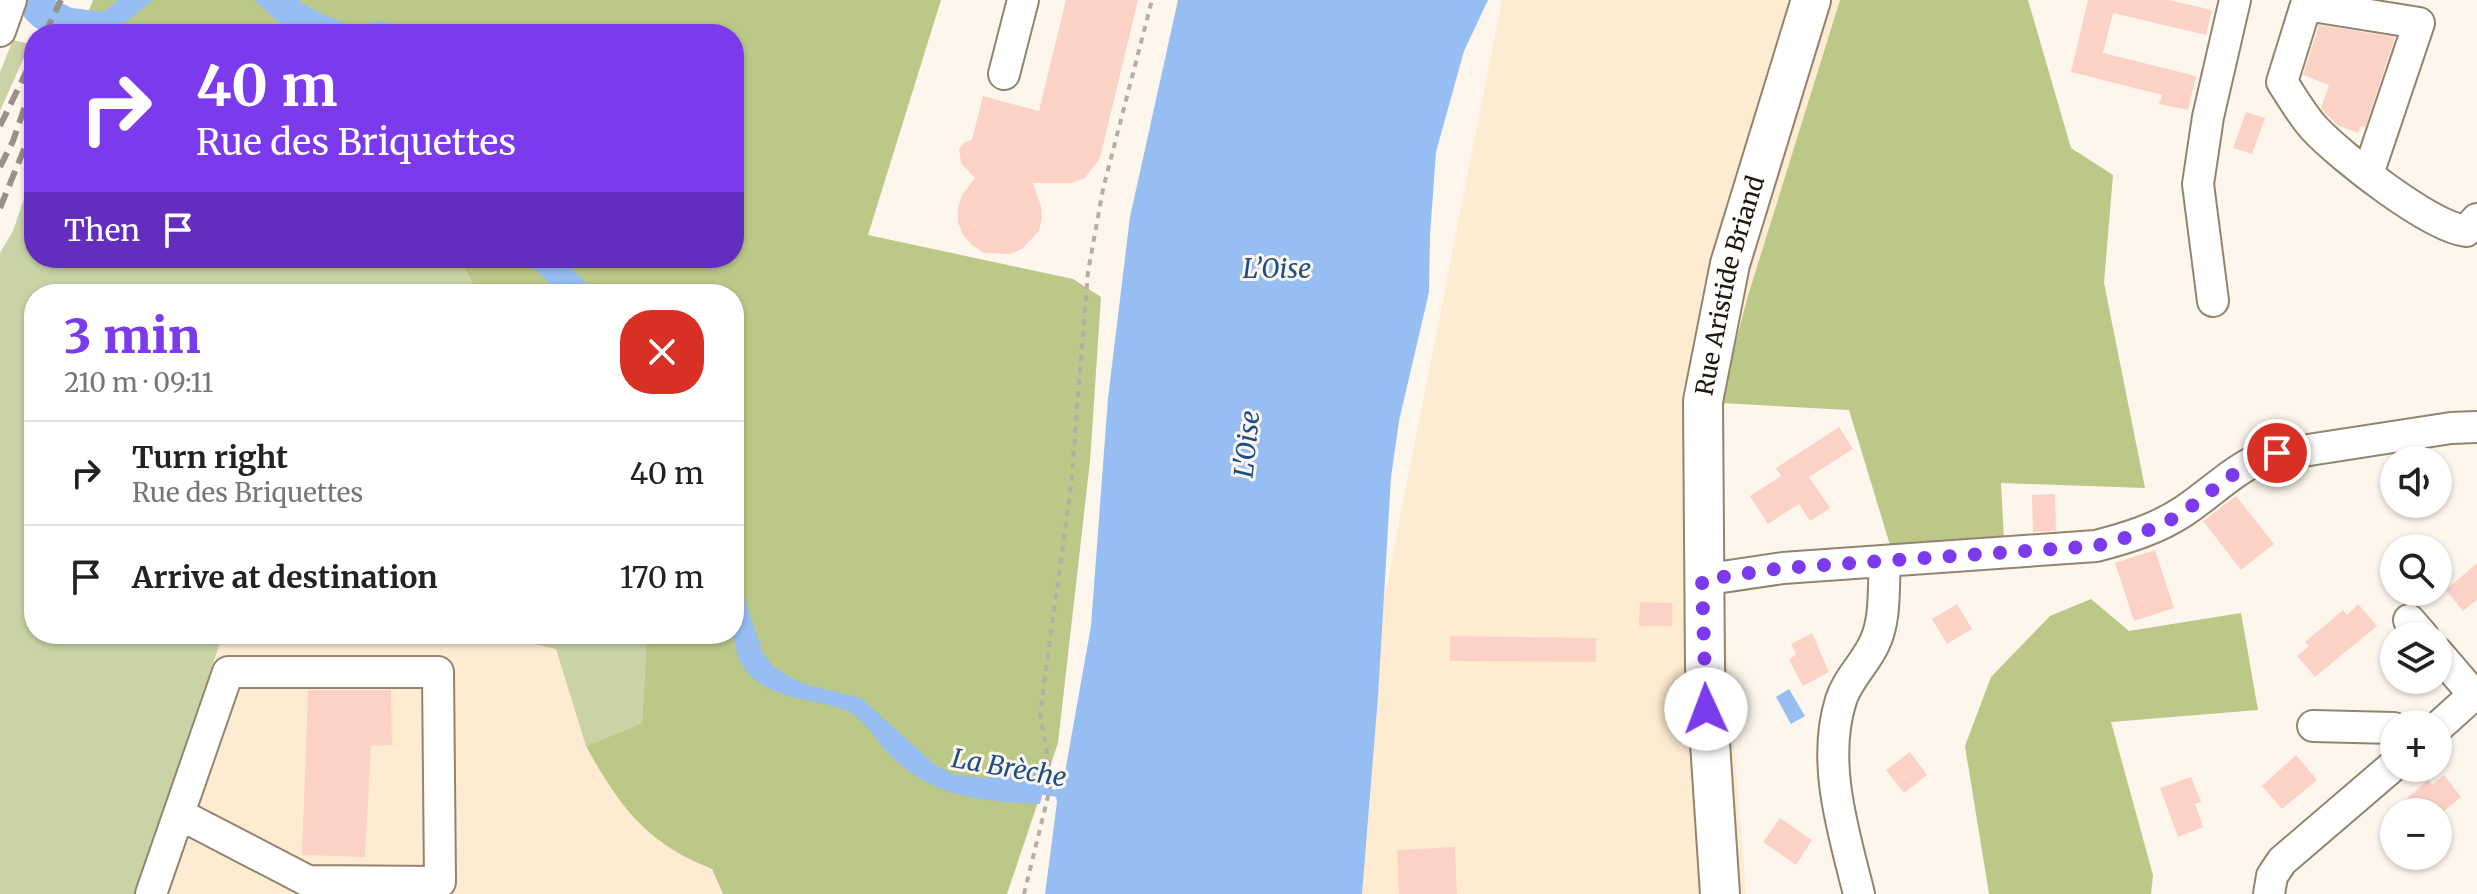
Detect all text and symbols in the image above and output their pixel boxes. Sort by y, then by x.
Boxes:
text: 40 m [196,51,338,121]
icon: right [64,56,168,160]
text: Rue des Briquettes [196,120,516,165]
street label: Rue Aristide Briand [1688,172,1771,398]
icon: arrive [156,208,200,252]
text: Then [64,211,140,249]
water label: L’Oise [1243,252,1311,285]
text: 3 min [64,306,201,366]
button: close [620,310,704,394]
text: 210 m · 09:11 [64,366,213,399]
water label: L'Oise [1227,409,1266,479]
pin [2243,419,2311,487]
icon: arrive [2255,431,2299,475]
text: Turn right [132,438,288,476]
map controls [2380,446,2452,870]
button: sound [2380,446,2452,518]
icon: right [64,451,108,495]
text: 40 m [630,454,704,492]
text: Rue des Briquettes [132,476,363,509]
button: search [2380,534,2452,606]
icon: arrive [64,555,108,599]
text: Arrive at destination [132,558,438,596]
text: 170 m [620,558,704,596]
button: layers [2380,622,2452,694]
position arrow [1664,667,1748,751]
button: + [2380,710,2452,782]
water label: La Brèche [949,741,1069,794]
button: − [2380,798,2452,870]

